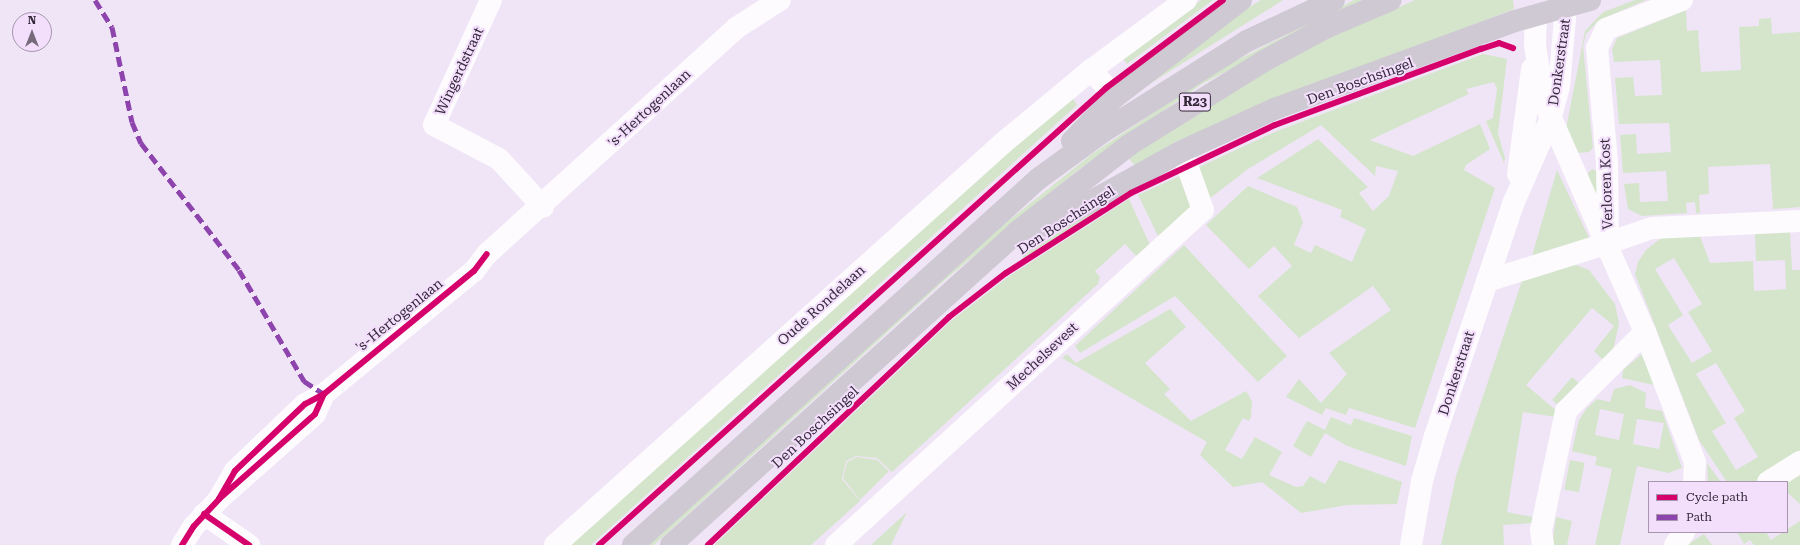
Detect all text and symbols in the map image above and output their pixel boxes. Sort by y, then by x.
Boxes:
north arrow [12,12,52,52]
text: N [28,14,36,27]
street label: Donkerstraat [1545,17,1573,107]
street label: Wingerdstraat [431,24,487,118]
street label: Den Boschsingel [1304,54,1416,108]
street label: 's-Hertogenlaan [604,65,694,151]
road number: R23 [1178,91,1212,113]
street label: Verloren Kost [1596,138,1616,230]
street label: Den Boschsingel [1014,182,1118,258]
street label: Oude Rondelaan [774,261,868,349]
street label: 's-Hertogenlaan [352,275,446,355]
street label: Mechelsevest [1003,319,1081,393]
street label: Donkerstraat [1434,329,1478,417]
street label: Den Boschsingel [768,383,862,471]
legend [1648,481,1788,533]
text: Cycle path [1686,490,1748,504]
text: Path [1686,510,1712,524]

